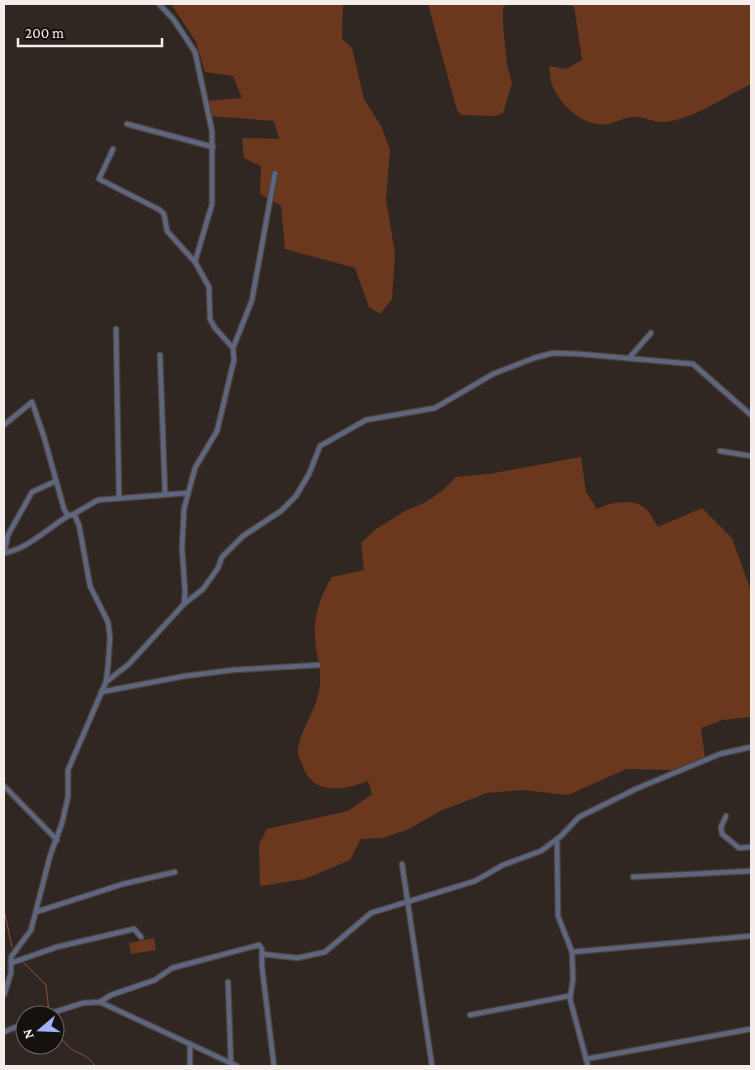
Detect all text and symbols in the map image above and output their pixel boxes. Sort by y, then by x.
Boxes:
scale bar [18,15,161,47]
text: 200 m [25,25,64,41]
north arrow [15,1005,65,1055]
text: N [18,1027,37,1041]

